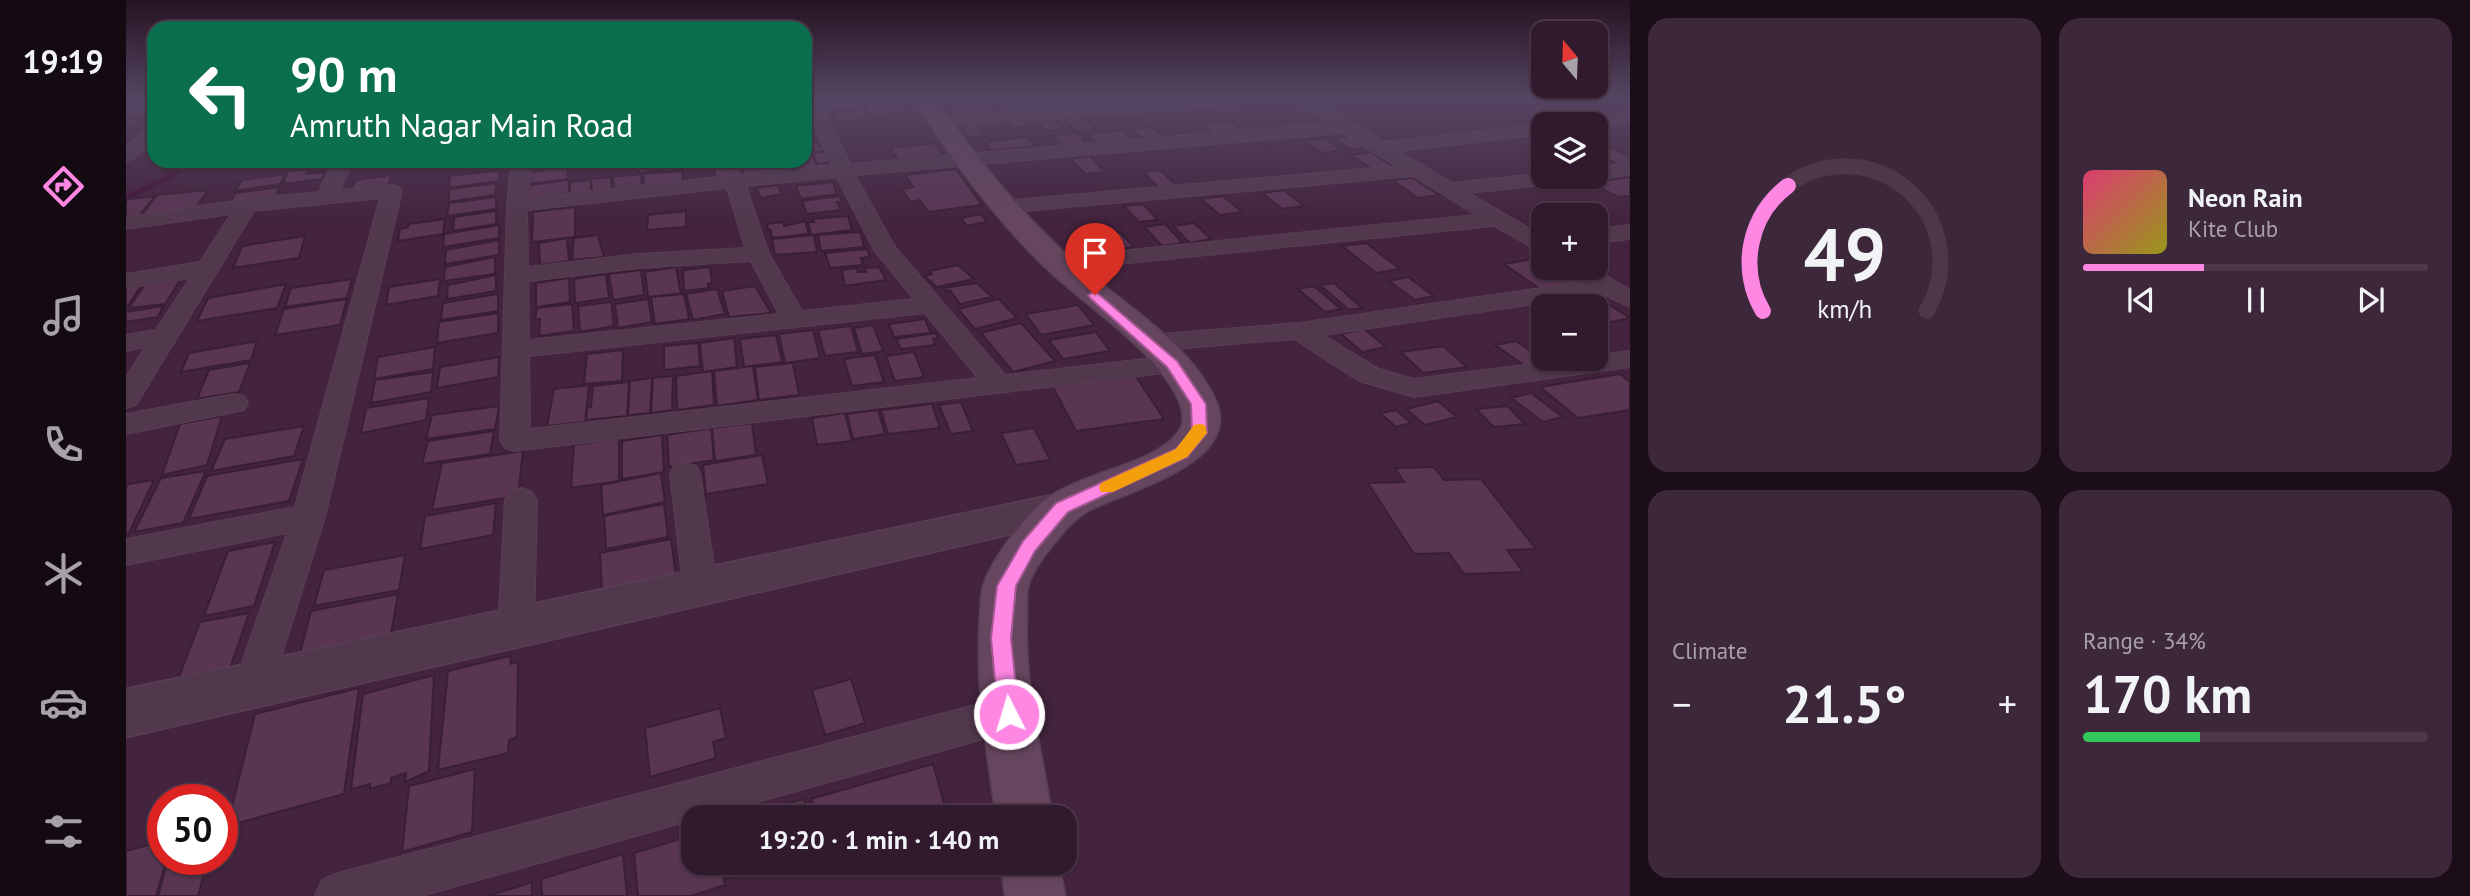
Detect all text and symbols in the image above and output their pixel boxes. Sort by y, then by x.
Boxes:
north arrow [1531,21,1608,98]
map controls [1531,21,1608,371]
text: 19:19 [22,40,104,82]
text: 90 m [290,42,397,106]
icon: left [175,49,266,140]
text: Amruth Nagar Main Road [290,104,633,146]
button: layers [1531,112,1608,189]
icon: directions [39,162,88,211]
text: Neon Rain [2188,181,2303,214]
button: + [1531,203,1608,280]
text: 49 [1803,207,1886,301]
text: Kite Club [2188,214,2278,243]
pin [1065,223,1125,295]
icon: arrive [1076,234,1114,272]
icon: previous [2122,281,2160,319]
icon: pause [2237,281,2275,319]
icon: next [2352,281,2390,319]
icon: music [39,291,88,340]
text: km/h [1817,293,1872,325]
button: − [1531,294,1608,371]
icon: phone [39,420,88,469]
icon: climate [39,549,88,598]
text: Range · 34% [2083,626,2206,655]
text: Climate [1672,636,1747,665]
text: 170 km [2083,660,2252,727]
text: 21.5° [1783,670,1906,737]
position arrow [972,677,1046,751]
icon: car [39,678,88,727]
text: − [1672,679,1691,728]
text: + [1998,679,2017,728]
speed limit sign: 50 [147,784,238,875]
icon: filters [39,807,88,856]
text: 19:20 · 1 min · 140 m [759,823,999,856]

